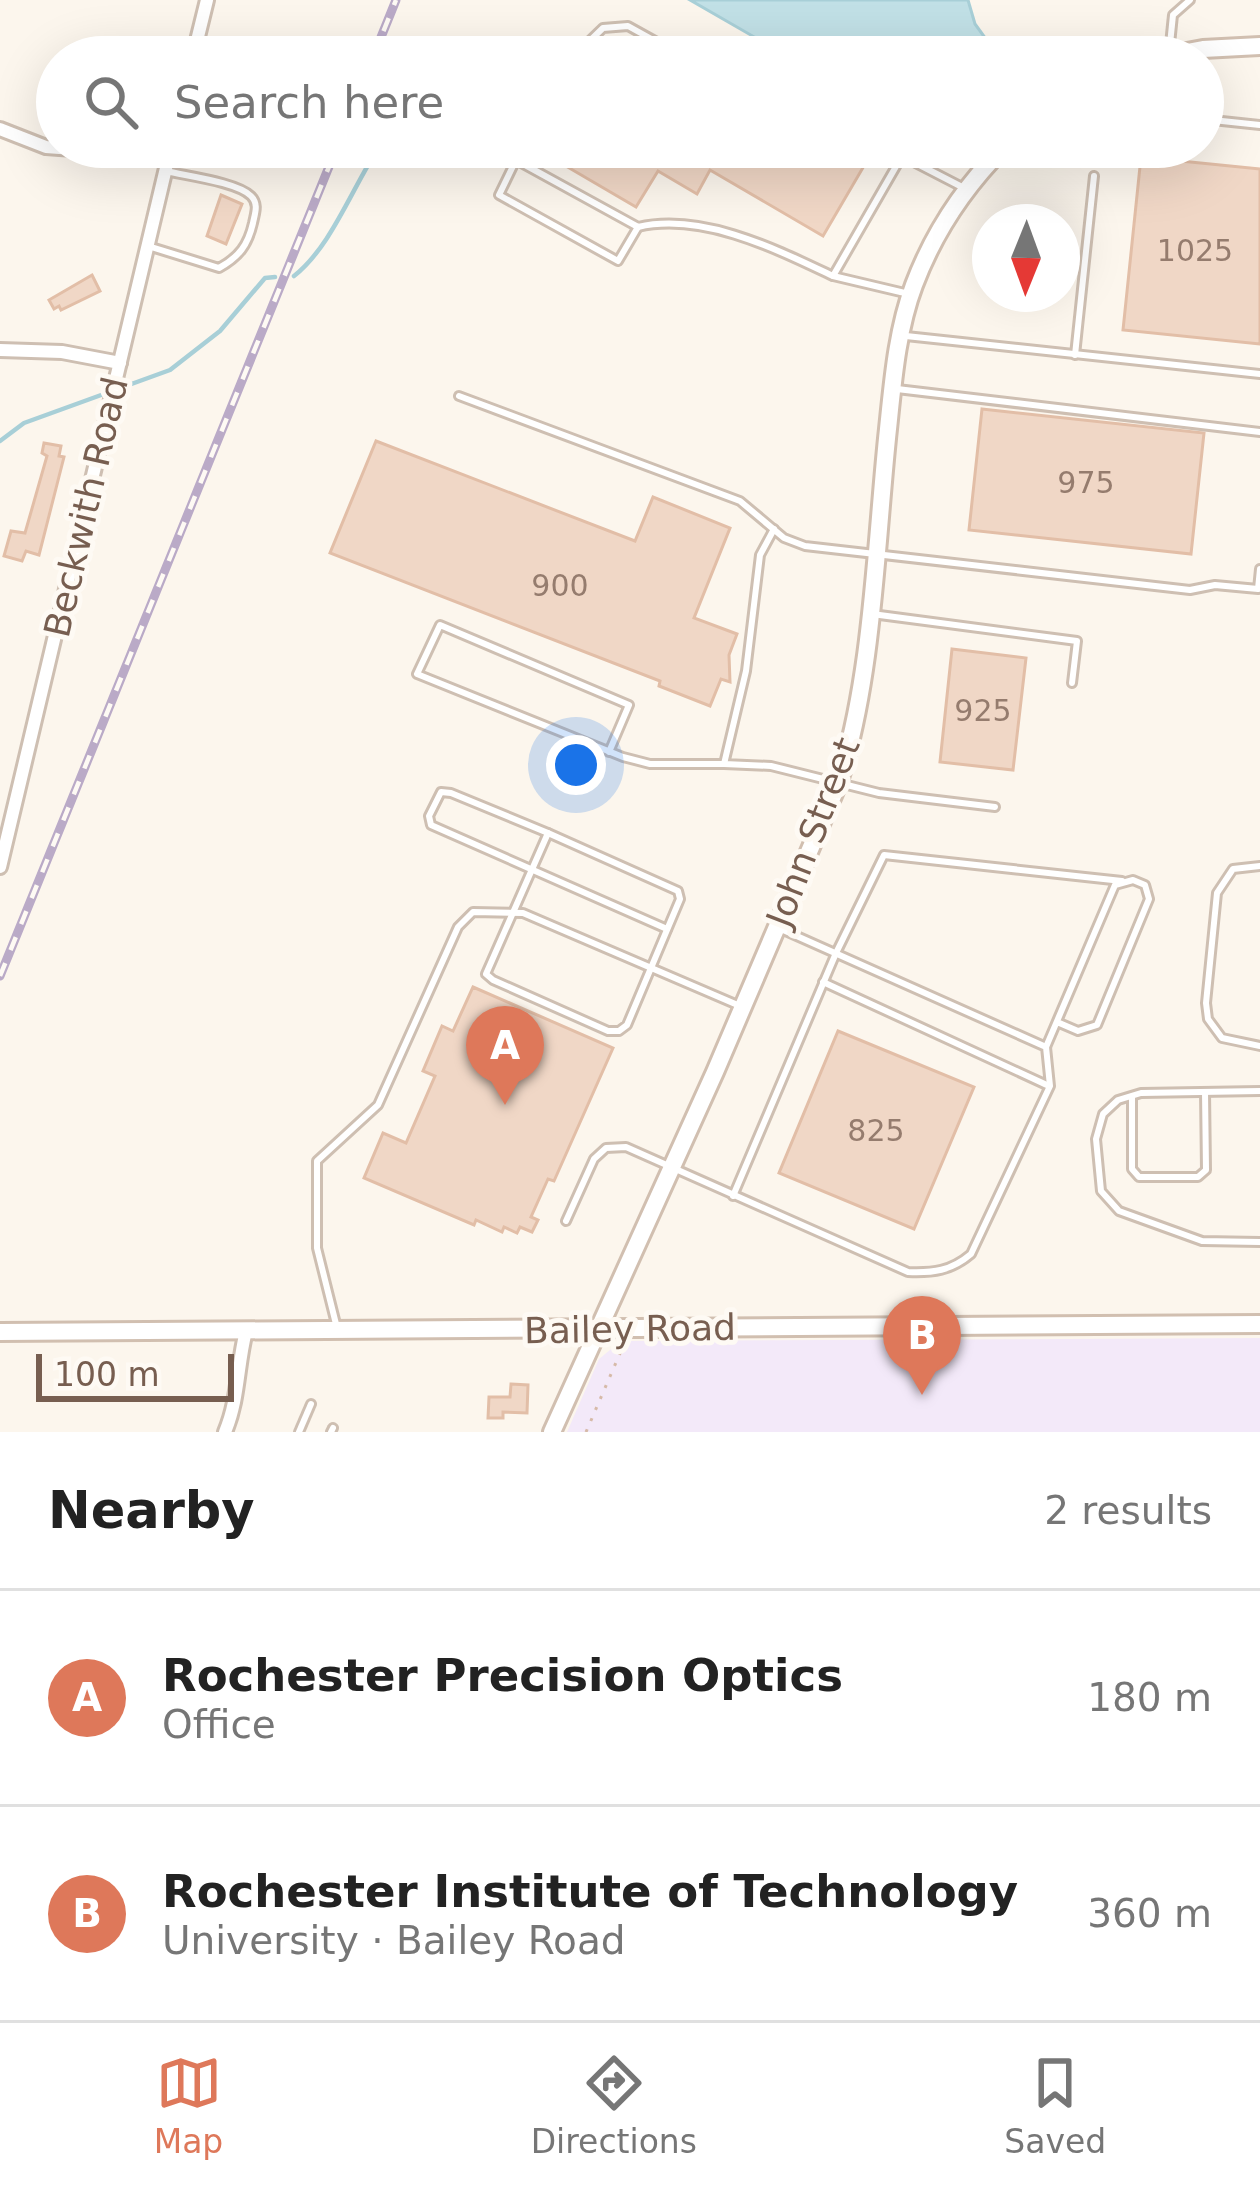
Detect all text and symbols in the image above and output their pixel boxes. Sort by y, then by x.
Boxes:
search box [36,36,1224,168]
icon: search [78,69,144,135]
text: Search here [174,76,444,129]
north arrow [972,204,1080,312]
house number: 1025 [1157,233,1233,268]
street label: Beckwith Road [36,373,136,641]
house number: 975 [1057,465,1115,500]
house number: 900 [531,568,589,603]
house number: 925 [954,693,1012,728]
street label: John Street [757,732,868,934]
your location [546,735,606,795]
pin: A [466,1006,544,1105]
house number: 825 [847,1113,905,1148]
pin: B [883,1296,961,1395]
street label: Bailey Road [524,1307,736,1351]
scale bar [36,1348,234,1401]
text: 100 m [54,1355,160,1394]
text: Nearby [48,1481,255,1540]
text: 2 results [1044,1488,1212,1533]
text: Rochester Precision Optics [162,1649,843,1702]
text: A [72,1675,102,1720]
text: 180 m [1087,1675,1212,1720]
text: Office [162,1702,276,1747]
text: Rochester Institute of Technology [162,1865,1018,1918]
text: B [72,1891,102,1936]
text: 360 m [1087,1891,1212,1936]
text: University · Bailey Road [162,1918,626,1963]
tab: Map [154,2050,223,2161]
tab: Directions [531,2050,697,2161]
tab: Saved [1004,2050,1106,2161]

